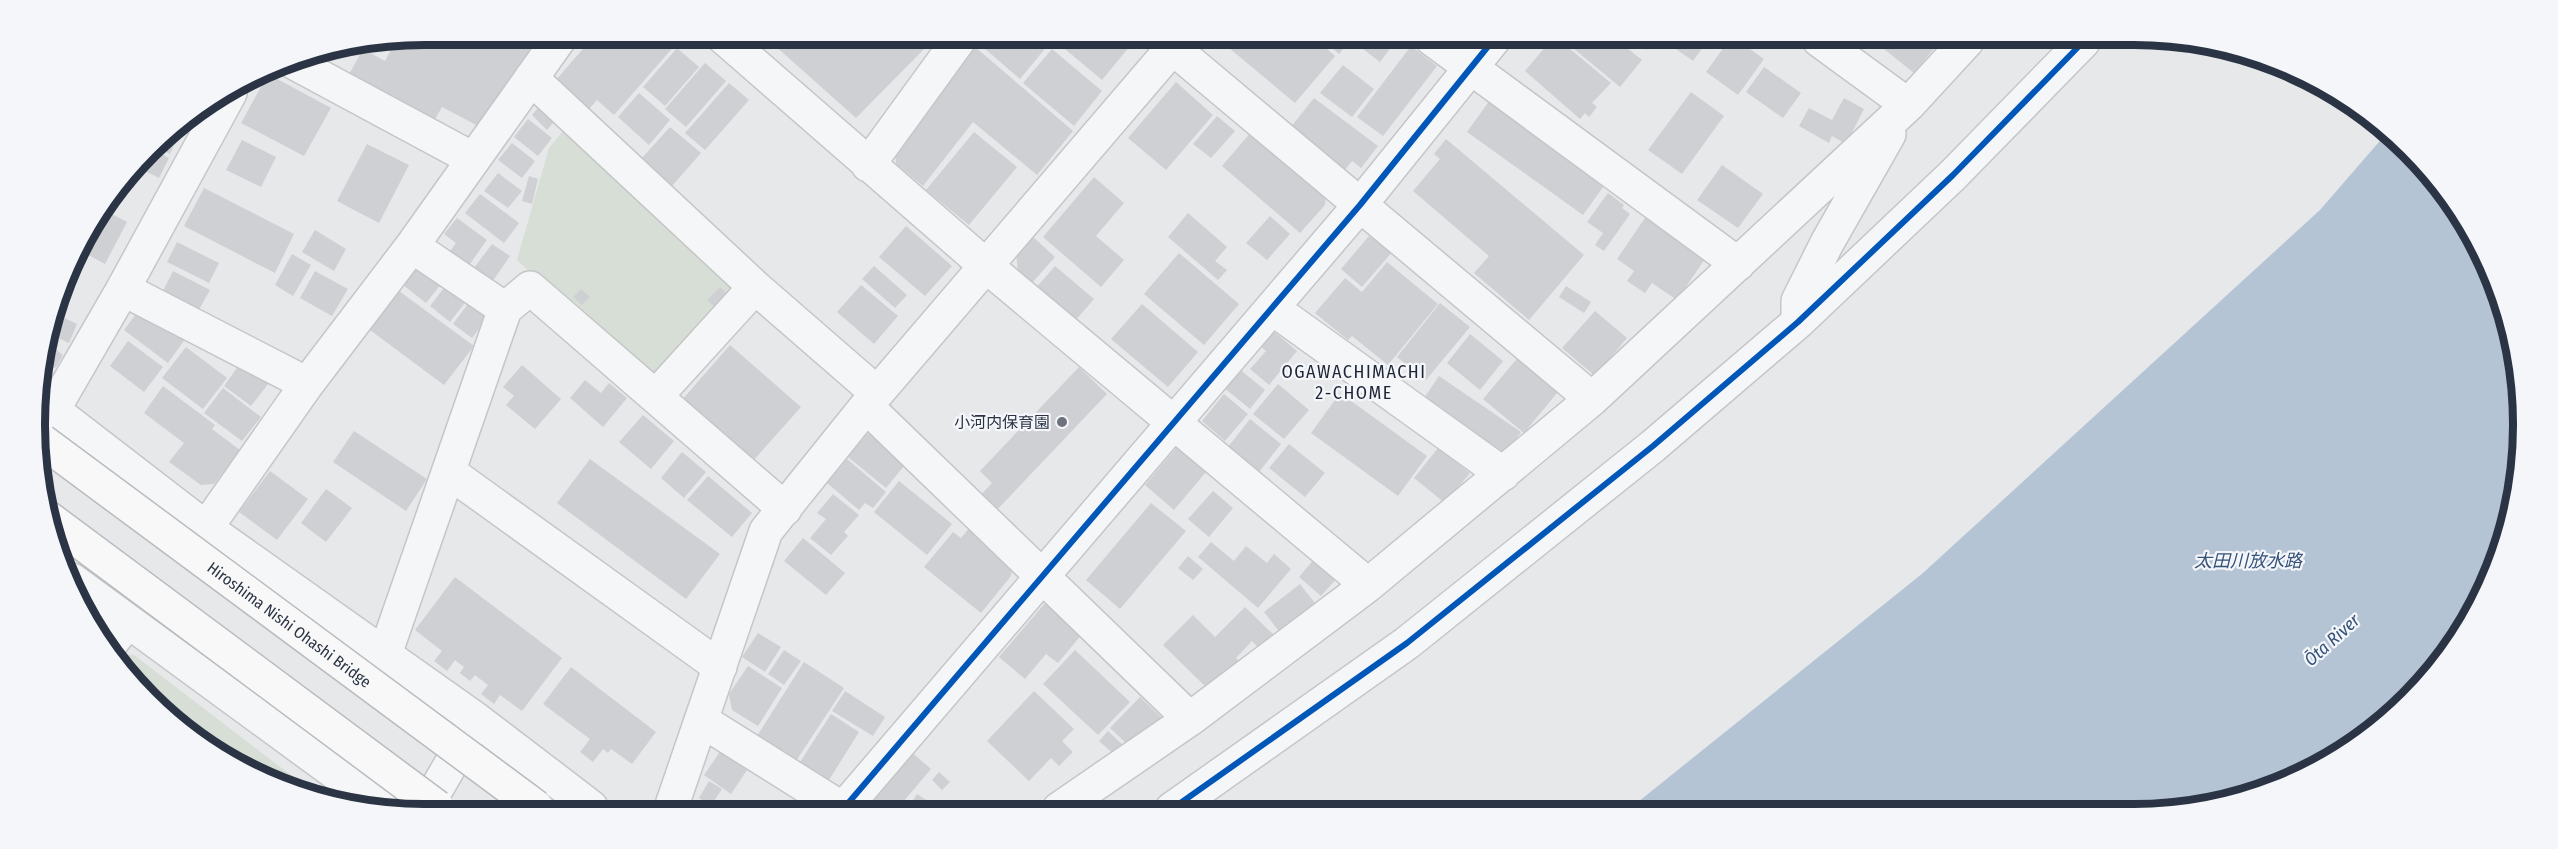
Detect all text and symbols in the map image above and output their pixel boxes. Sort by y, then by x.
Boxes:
district label: OGAWACHIMACHI 2-CHOME [1282,361,1426,404]
place label: 小河内保育園 [954,413,1050,432]
marker: 小河内保育園 [1055,415,1069,429]
water label: 太田川放水路 [2194,550,2304,572]
street label: Hiroshima Nishi Ohashi Bridge [204,558,375,691]
water label: Ōta River [2300,609,2365,671]

